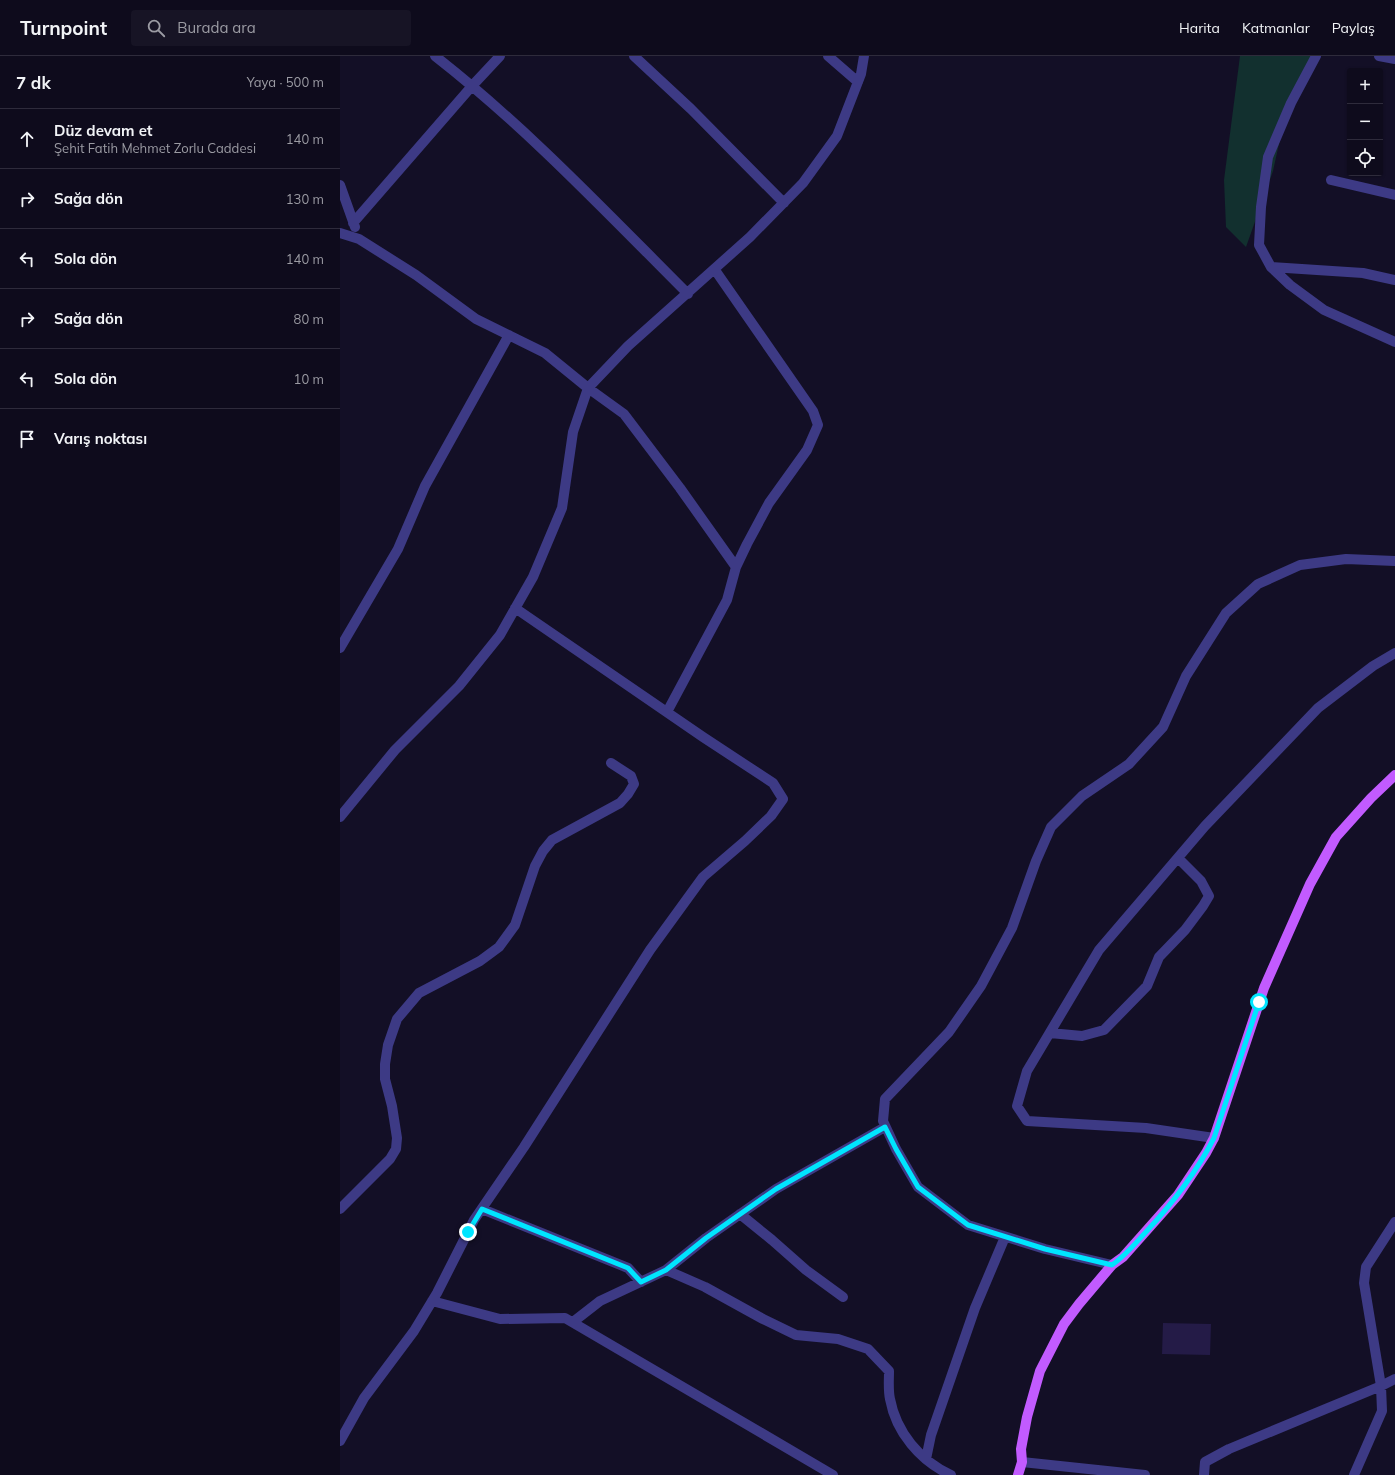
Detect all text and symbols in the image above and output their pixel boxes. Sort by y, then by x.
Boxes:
search box [131,10,411,46]
text: Turnpoint [20,16,107,40]
icon: search [145,17,167,39]
text: Burada ara [177,18,256,37]
text: Harita [1179,19,1220,37]
text: Katmanlar [1242,19,1310,37]
text: Paylaş [1332,19,1375,37]
map controls [1347,68,1383,176]
button: + [1347,68,1383,104]
text: 7 dk [16,72,51,93]
text: Yaya · 500 m [247,74,324,90]
button: − [1347,104,1383,140]
text: Düz devam et [54,121,153,140]
icon: ahead [16,128,38,150]
text: 140 m [286,131,324,147]
text: Şehit Fatih Mehmet Zorlu Caddesi [54,140,256,156]
button: locate [1347,140,1383,176]
icon: right [16,188,38,210]
text: Sağa dön [54,189,123,208]
text: 130 m [286,191,324,207]
icon: left [16,248,38,270]
text: Sola dön [54,249,117,268]
text: 140 m [286,251,324,267]
icon: right [16,308,38,330]
text: Sağa dön [54,309,123,328]
text: 80 m [294,311,324,327]
icon: left [16,368,38,390]
text: Sola dön [54,369,117,388]
text: 10 m [294,371,324,387]
icon: arrive [16,428,38,450]
text: Varış noktası [54,429,147,448]
route start [1250,993,1268,1011]
route end [459,1223,477,1241]

